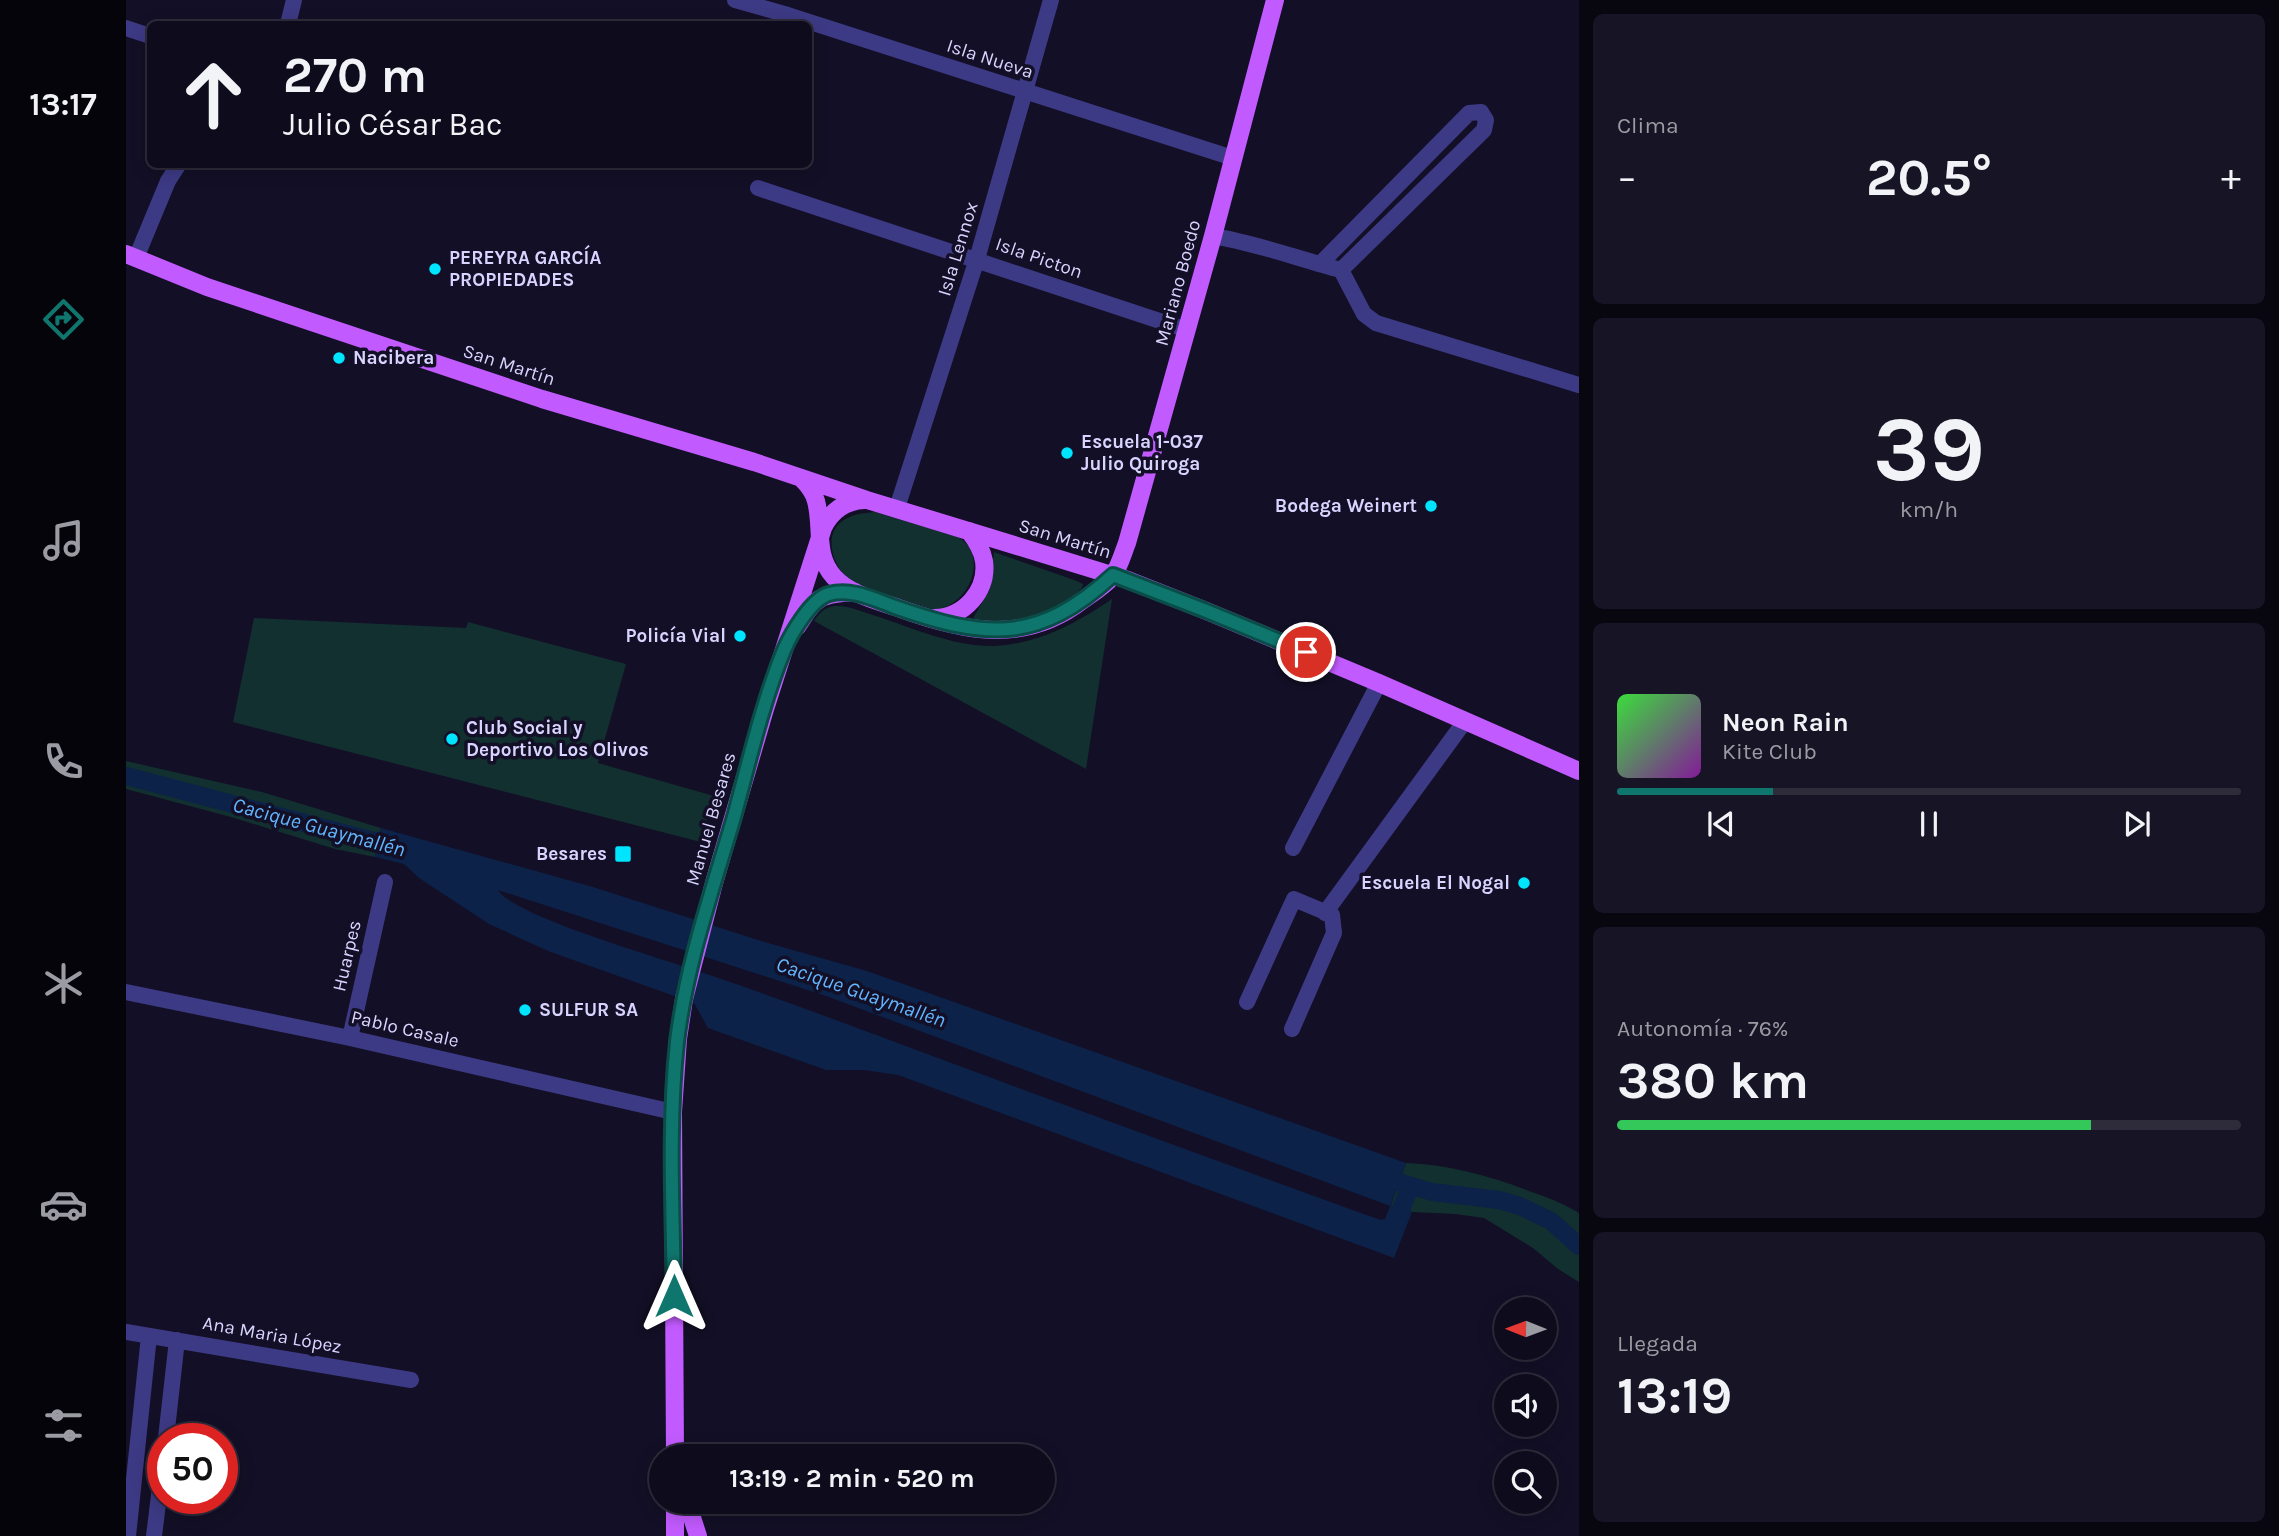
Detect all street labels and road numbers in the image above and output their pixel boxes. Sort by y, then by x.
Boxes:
street label: Isla Nueva [944,35,1036,83]
street label: Isla Lennox [933,199,983,299]
street label: Mariano Boedo [1151,218,1205,348]
street label: Isla Picton [993,233,1085,283]
street label: San Martín [460,340,558,390]
street label: San Martín [1016,515,1114,563]
street label: Manuel Besares [681,750,741,888]
street label: Huarpes [328,918,366,994]
street label: Pablo Casale [349,1006,461,1052]
street label: Ana Maria López [201,1312,343,1358]

